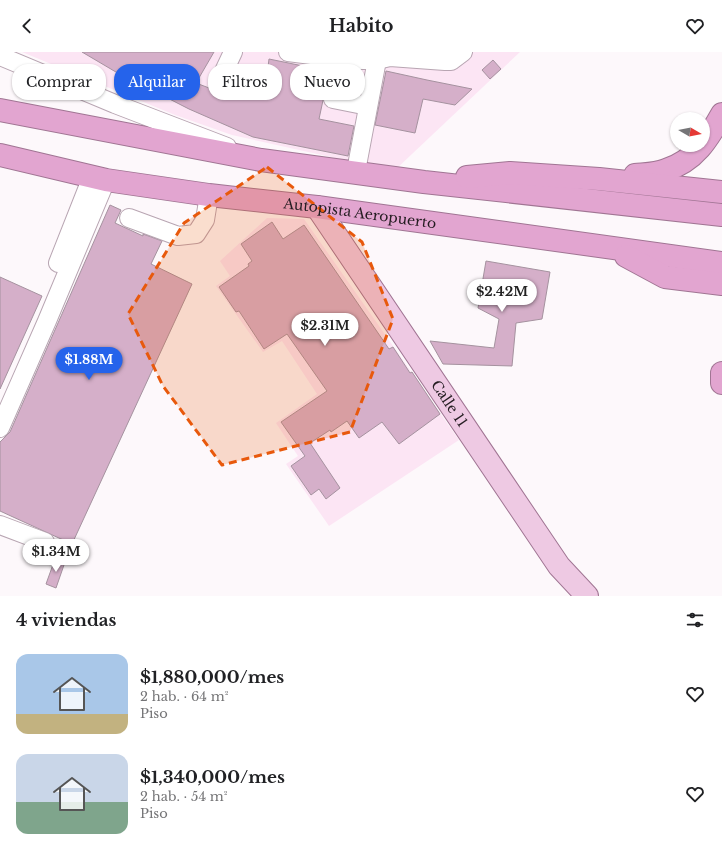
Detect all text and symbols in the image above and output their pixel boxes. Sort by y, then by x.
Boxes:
icon: back [16,15,38,37]
text: Habito [329,15,393,37]
icon: heart [684,15,706,37]
chip: Comprar [12,64,106,100]
chip: Alquilar [114,64,200,100]
chip: Filtros [208,64,282,100]
chip: Nuevo [290,64,365,100]
north arrow [670,112,710,152]
map controls [670,112,710,152]
street label: Autopista Aeropuerto [282,194,437,232]
pin: $2.42M [469,279,535,313]
text: $2.42M [476,283,528,300]
pin: $2.31M [292,313,358,347]
text: $2.31M [300,317,350,334]
pin: $1.88M [56,347,122,381]
text: $1.88M [65,351,113,368]
street label: Calle 11 [427,377,472,430]
pin: $1.34M [23,539,89,573]
text: $1.34M [31,543,81,560]
icon: filters [684,609,706,631]
text: 4 viviendas [16,610,116,631]
text: $1,880,000/mes [140,667,284,688]
icon: home [48,670,96,718]
icon: heart [684,683,706,705]
text: 2 hab. · 64 m² [140,688,228,705]
text: Piso [140,705,168,722]
text: $1,340,000/mes [140,767,285,788]
icon: home [48,770,96,818]
icon: heart [684,783,706,805]
text: 2 hab. · 54 m² [140,788,227,805]
text: Piso [140,805,168,822]

